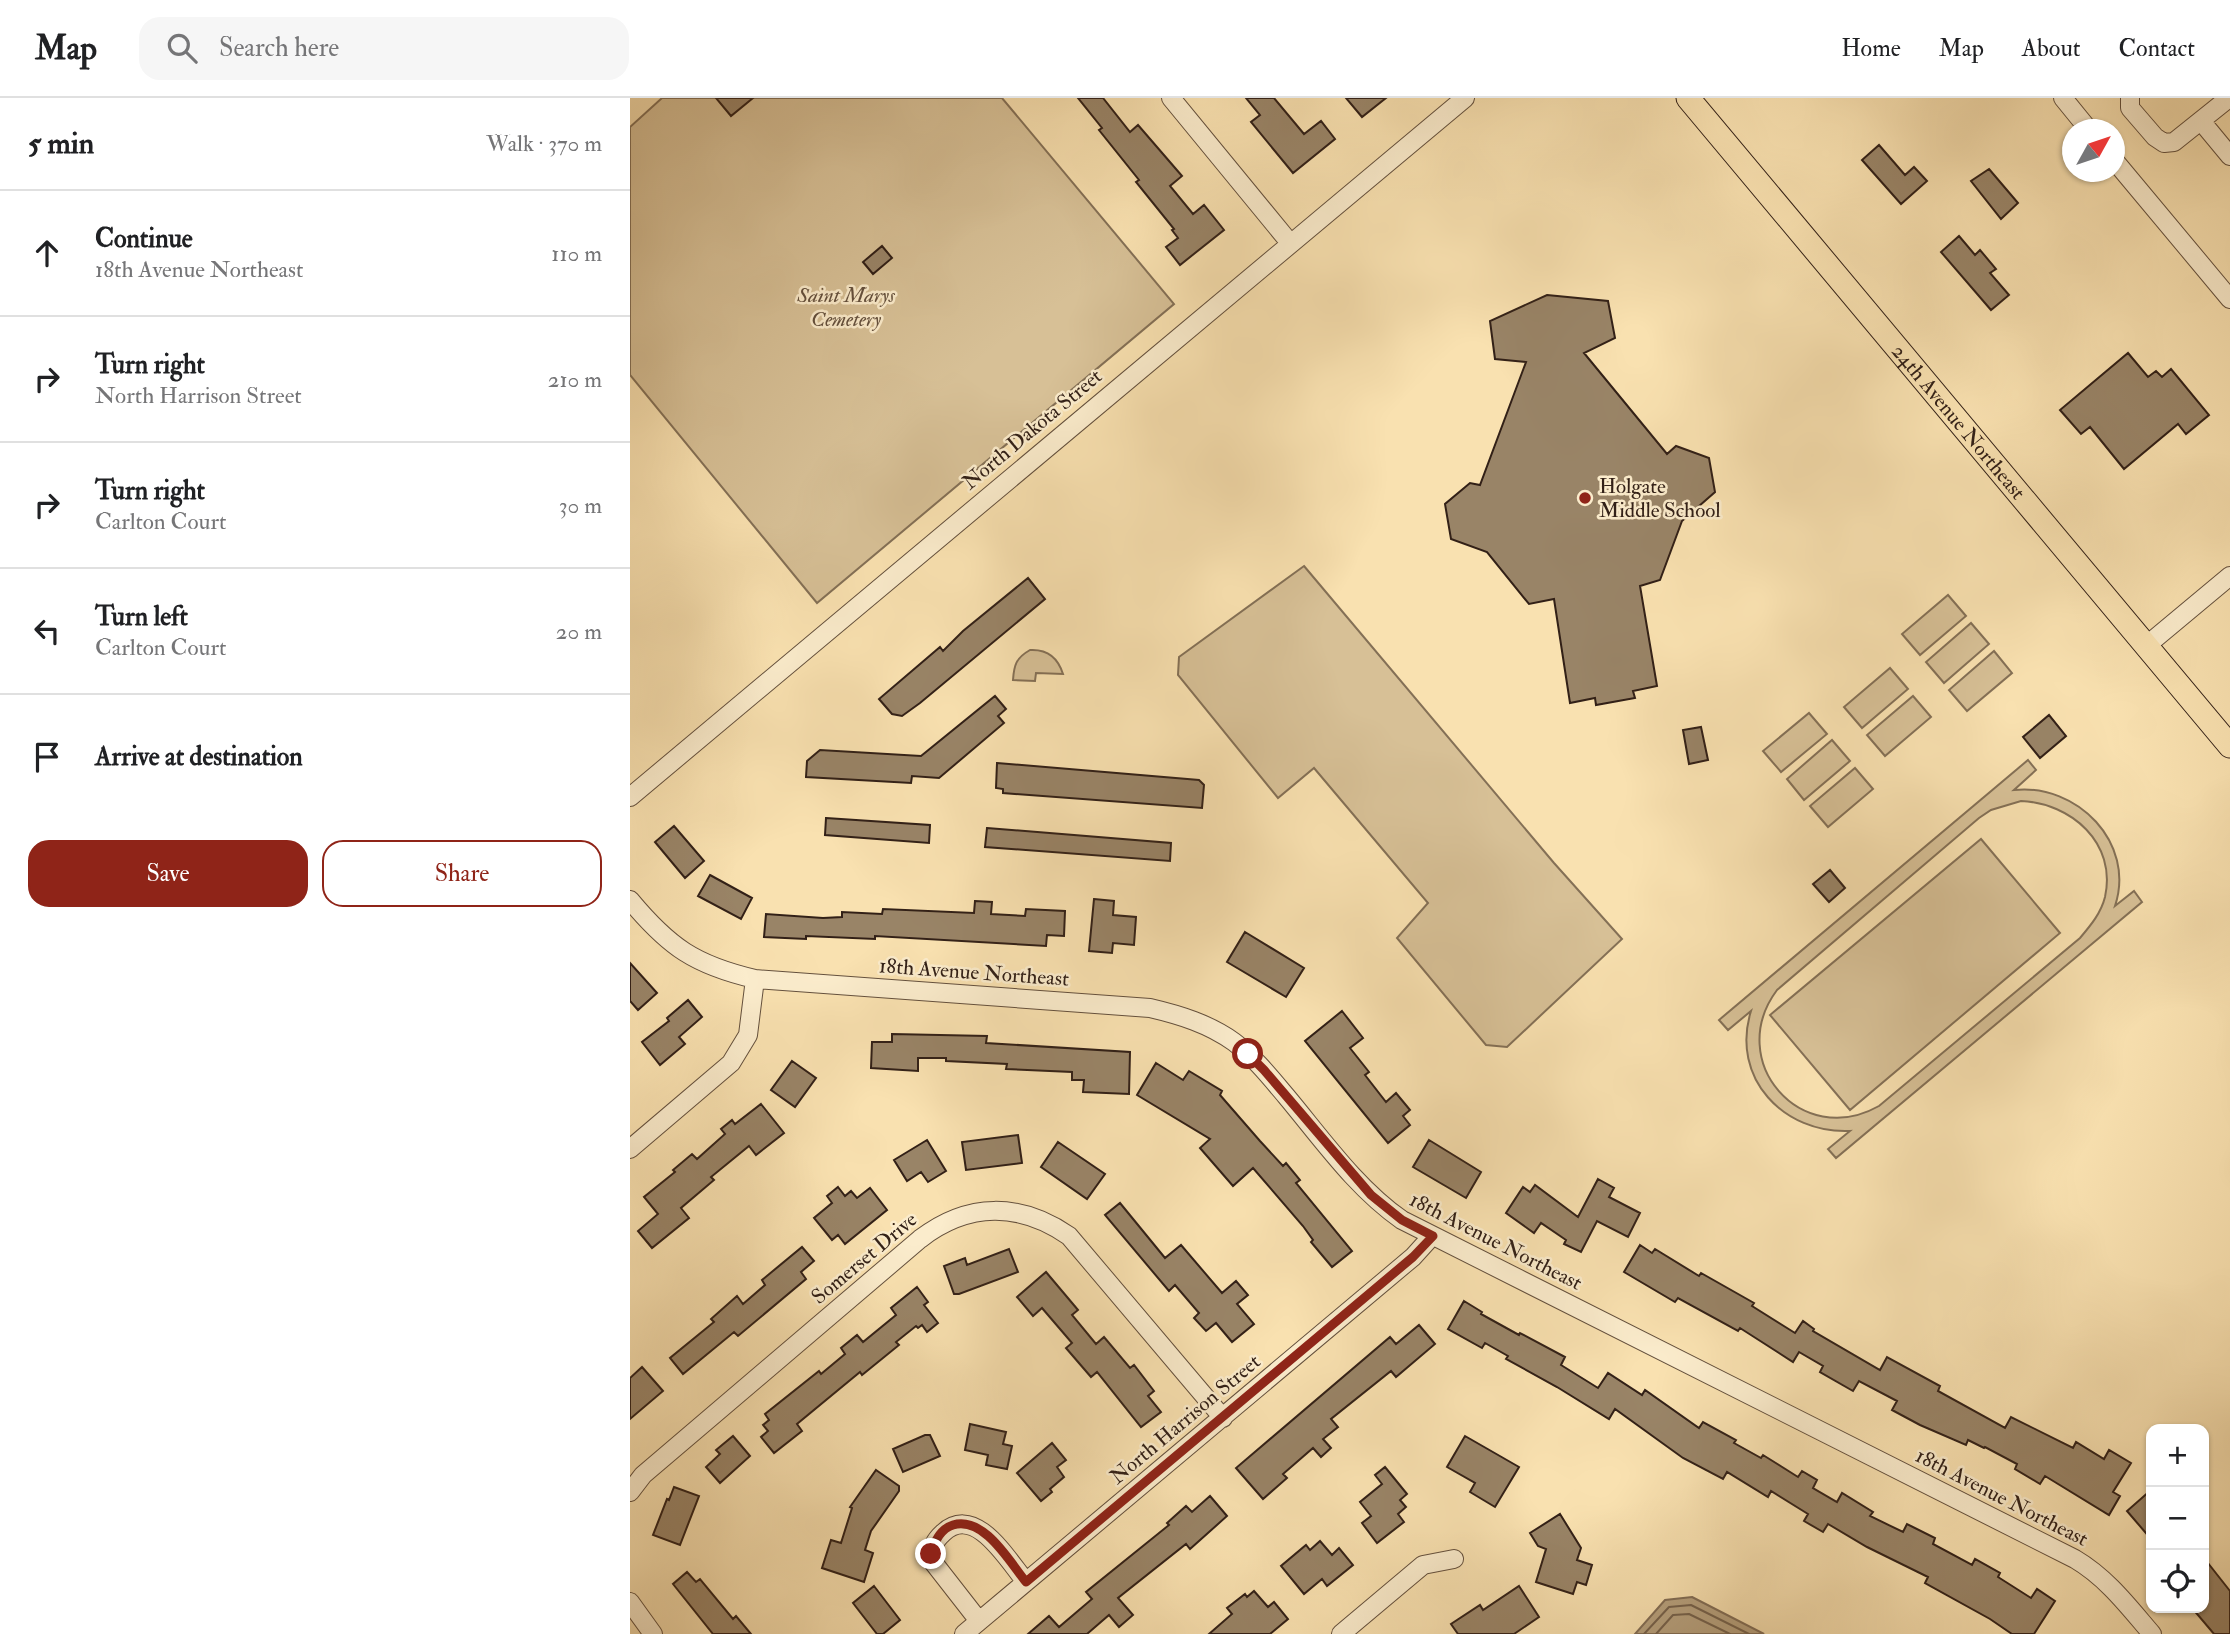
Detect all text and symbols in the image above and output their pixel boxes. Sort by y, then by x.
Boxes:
search box [139,17,629,80]
text: Map [35,28,97,69]
icon: search [163,29,201,67]
text: Search here [219,32,339,64]
text: Home [1841,33,1901,64]
text: Map [1939,33,1984,64]
text: About [2022,33,2081,64]
text: Contact [2119,33,2195,64]
north arrow [2062,119,2125,182]
text: 5 min [28,125,94,162]
text: Walk · 370 m [486,129,602,158]
text: Continue [95,223,193,255]
icon: ahead [28,234,66,272]
text: 110 m [551,239,602,268]
text: 18th Avenue Northeast [95,255,303,284]
park label: Saint Marys Cemetery [796,282,896,333]
street label: 24th Avenue Northeast [1885,339,2031,506]
text: Turn right [95,349,205,381]
icon: right [28,360,66,398]
street label: North Dakota Street [957,363,1108,496]
text: 210 m [548,365,602,394]
text: North Harrison Street [95,381,302,410]
place label: Holgate Middle School [1599,473,1721,524]
text: Turn right [95,475,205,507]
icon: right [28,486,66,524]
marker: Holgate Middle School [1577,490,1593,506]
text: 30 m [559,491,602,520]
text: Carlton Court [95,507,226,536]
text: Turn left [95,601,188,633]
icon: left [28,612,66,650]
text: 20 m [556,617,602,646]
text: Carlton Court [95,633,226,662]
icon: arrive [28,738,66,776]
text: Arrive at destination [95,741,303,773]
button: Save [28,840,308,907]
button: Share [322,840,602,907]
street label: 18th Avenue Northeast [878,952,1070,993]
route start [1232,1038,1263,1069]
street label: 18th Avenue Northeast [1405,1186,1587,1297]
street label: Somerset Drive [806,1206,923,1310]
street label: North Harrison Street [1104,1348,1266,1490]
map controls [2146,1424,2209,1613]
button: + [2146,1424,2209,1487]
street label: 18th Avenue Northeast [1911,1442,2093,1553]
button: − [2146,1487,2209,1550]
route end [915,1538,946,1569]
button: locate [2146,1550,2209,1613]

